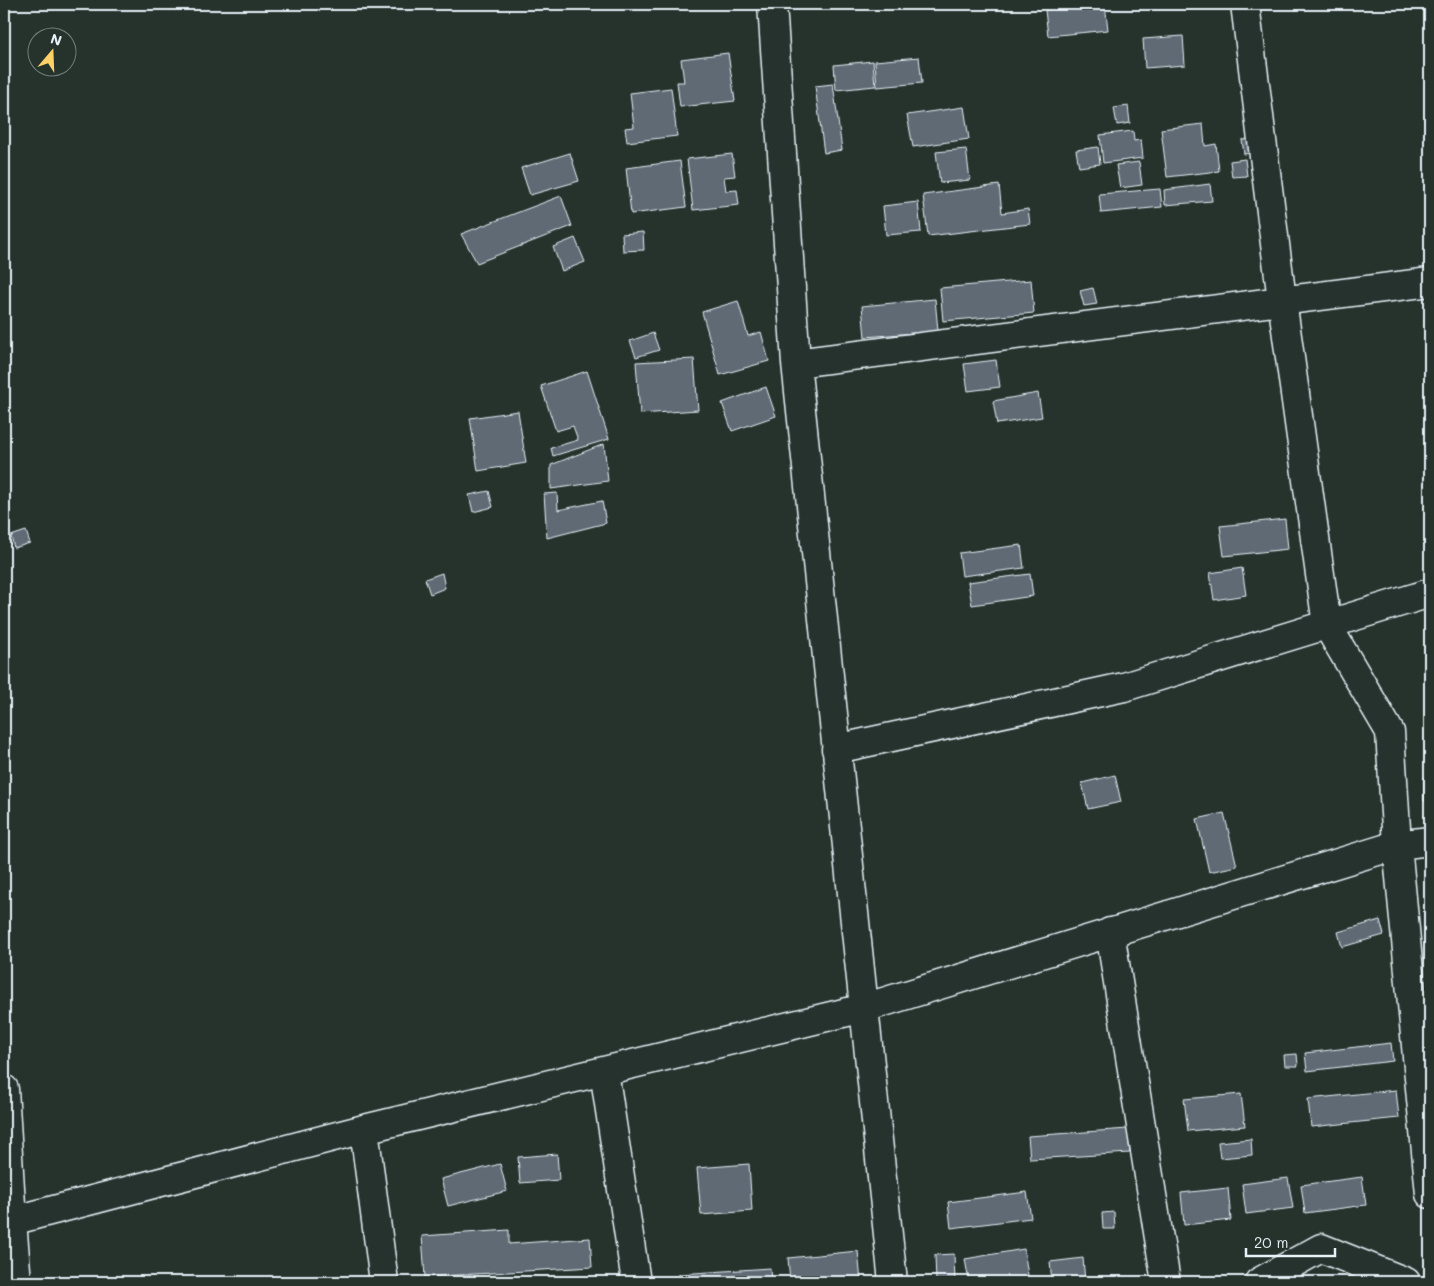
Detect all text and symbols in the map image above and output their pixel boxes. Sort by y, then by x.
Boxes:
north arrow [28,28,78,78]
text: N [48,29,65,50]
scale bar [1246,1226,1335,1258]
text: 20 m [1254,1232,1288,1252]

